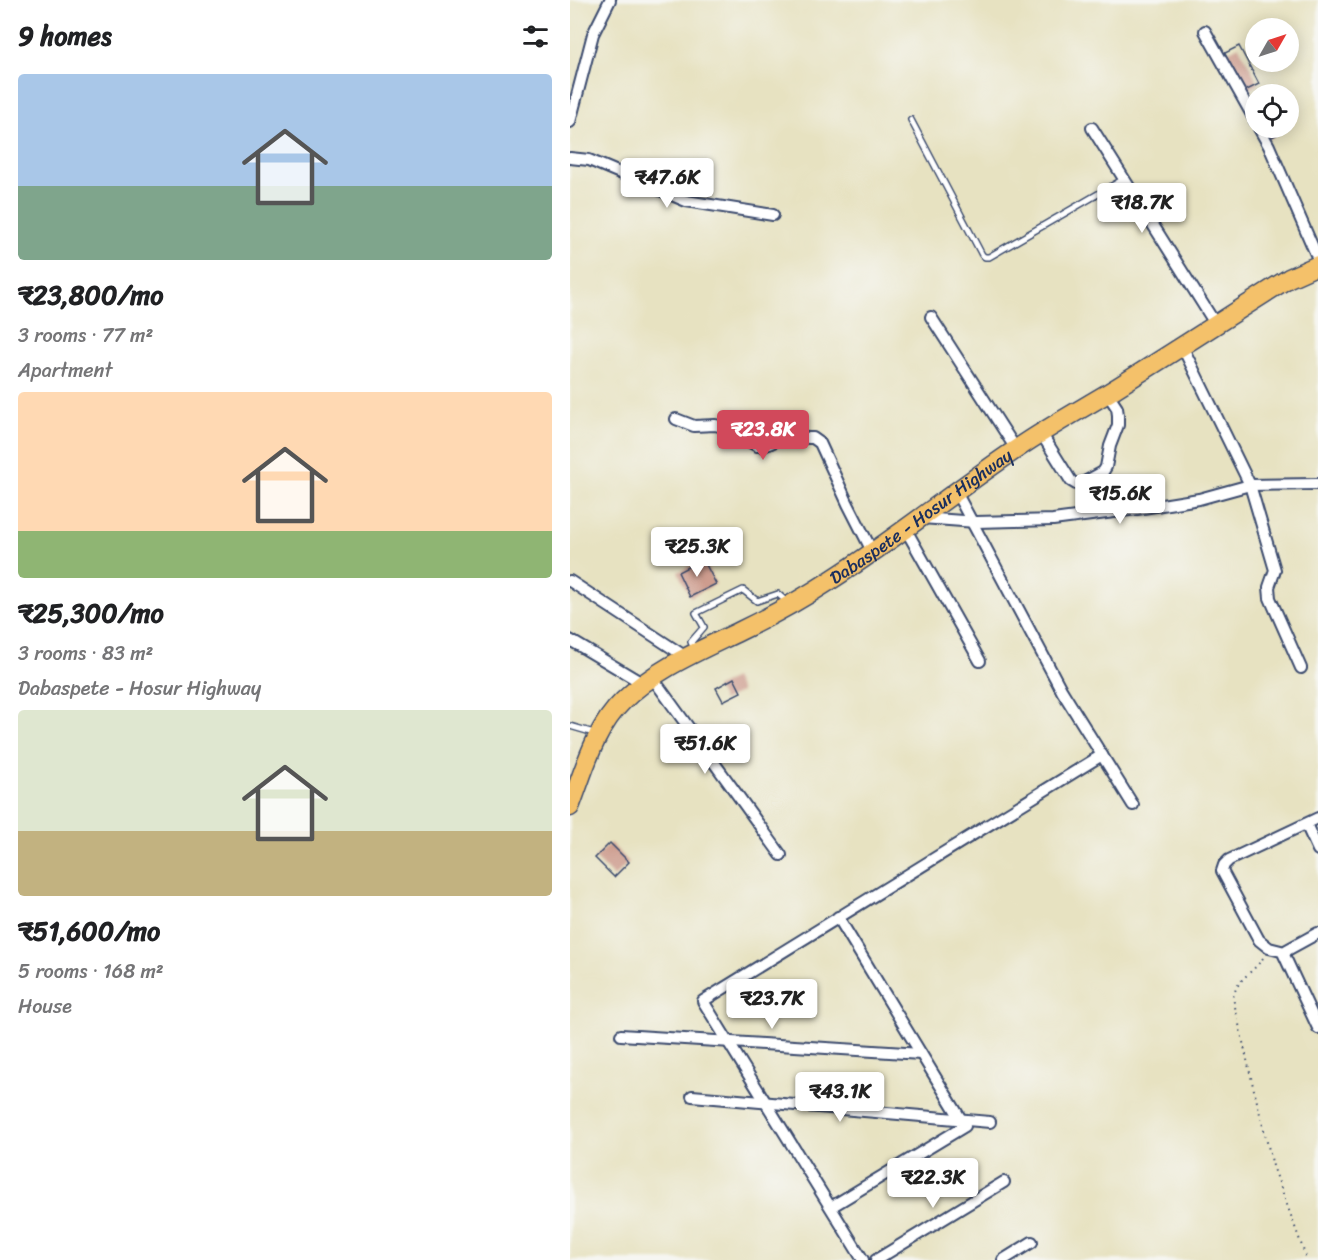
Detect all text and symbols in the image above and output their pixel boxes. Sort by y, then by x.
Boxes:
text: 9 homes [18,13,112,59]
north arrow [1245,18,1299,72]
map controls [1245,18,1299,138]
icon: filters [519,20,552,53]
button: locate [1245,84,1299,138]
icon: home [231,113,339,221]
pin: ₹47.6K [618,158,716,209]
text: ₹47.6K [635,160,699,195]
pin: ₹18.7K [1093,183,1191,234]
text: ₹18.7K [1111,185,1173,220]
text: ₹23,800/mo [18,272,163,318]
text: 3 rooms · 77 m² [18,318,153,353]
text: Apartment [18,353,112,388]
pin: ₹23.8K [714,410,812,461]
text: ₹23.8K [731,412,795,447]
icon: home [231,431,339,539]
street label: Dabaspete - Hosur Highway [823,440,1020,593]
pin: ₹15.6K [1071,474,1169,525]
text: ₹15.6K [1089,476,1151,511]
pin: ₹25.3K [648,527,746,578]
text: ₹25.3K [665,529,729,564]
text: ₹25,300/mo [18,590,164,636]
text: 3 rooms · 83 m² [18,636,153,671]
text: Dabaspete - Hosur Highway [18,671,261,706]
pin: ₹51.6K [656,724,754,775]
text: ₹51.6K [674,726,736,761]
icon: home [231,749,339,857]
text: ₹51,600/mo [18,908,160,954]
text: 5 rooms · 168 m² [18,954,164,989]
pin: ₹23.7K [723,979,821,1030]
text: ₹23.7K [740,981,804,1016]
text: House [18,989,72,1024]
pin: ₹43.1K [791,1072,889,1123]
text: ₹43.1K [809,1074,871,1109]
pin: ₹22.3K [884,1158,982,1209]
text: ₹22.3K [901,1160,965,1195]

